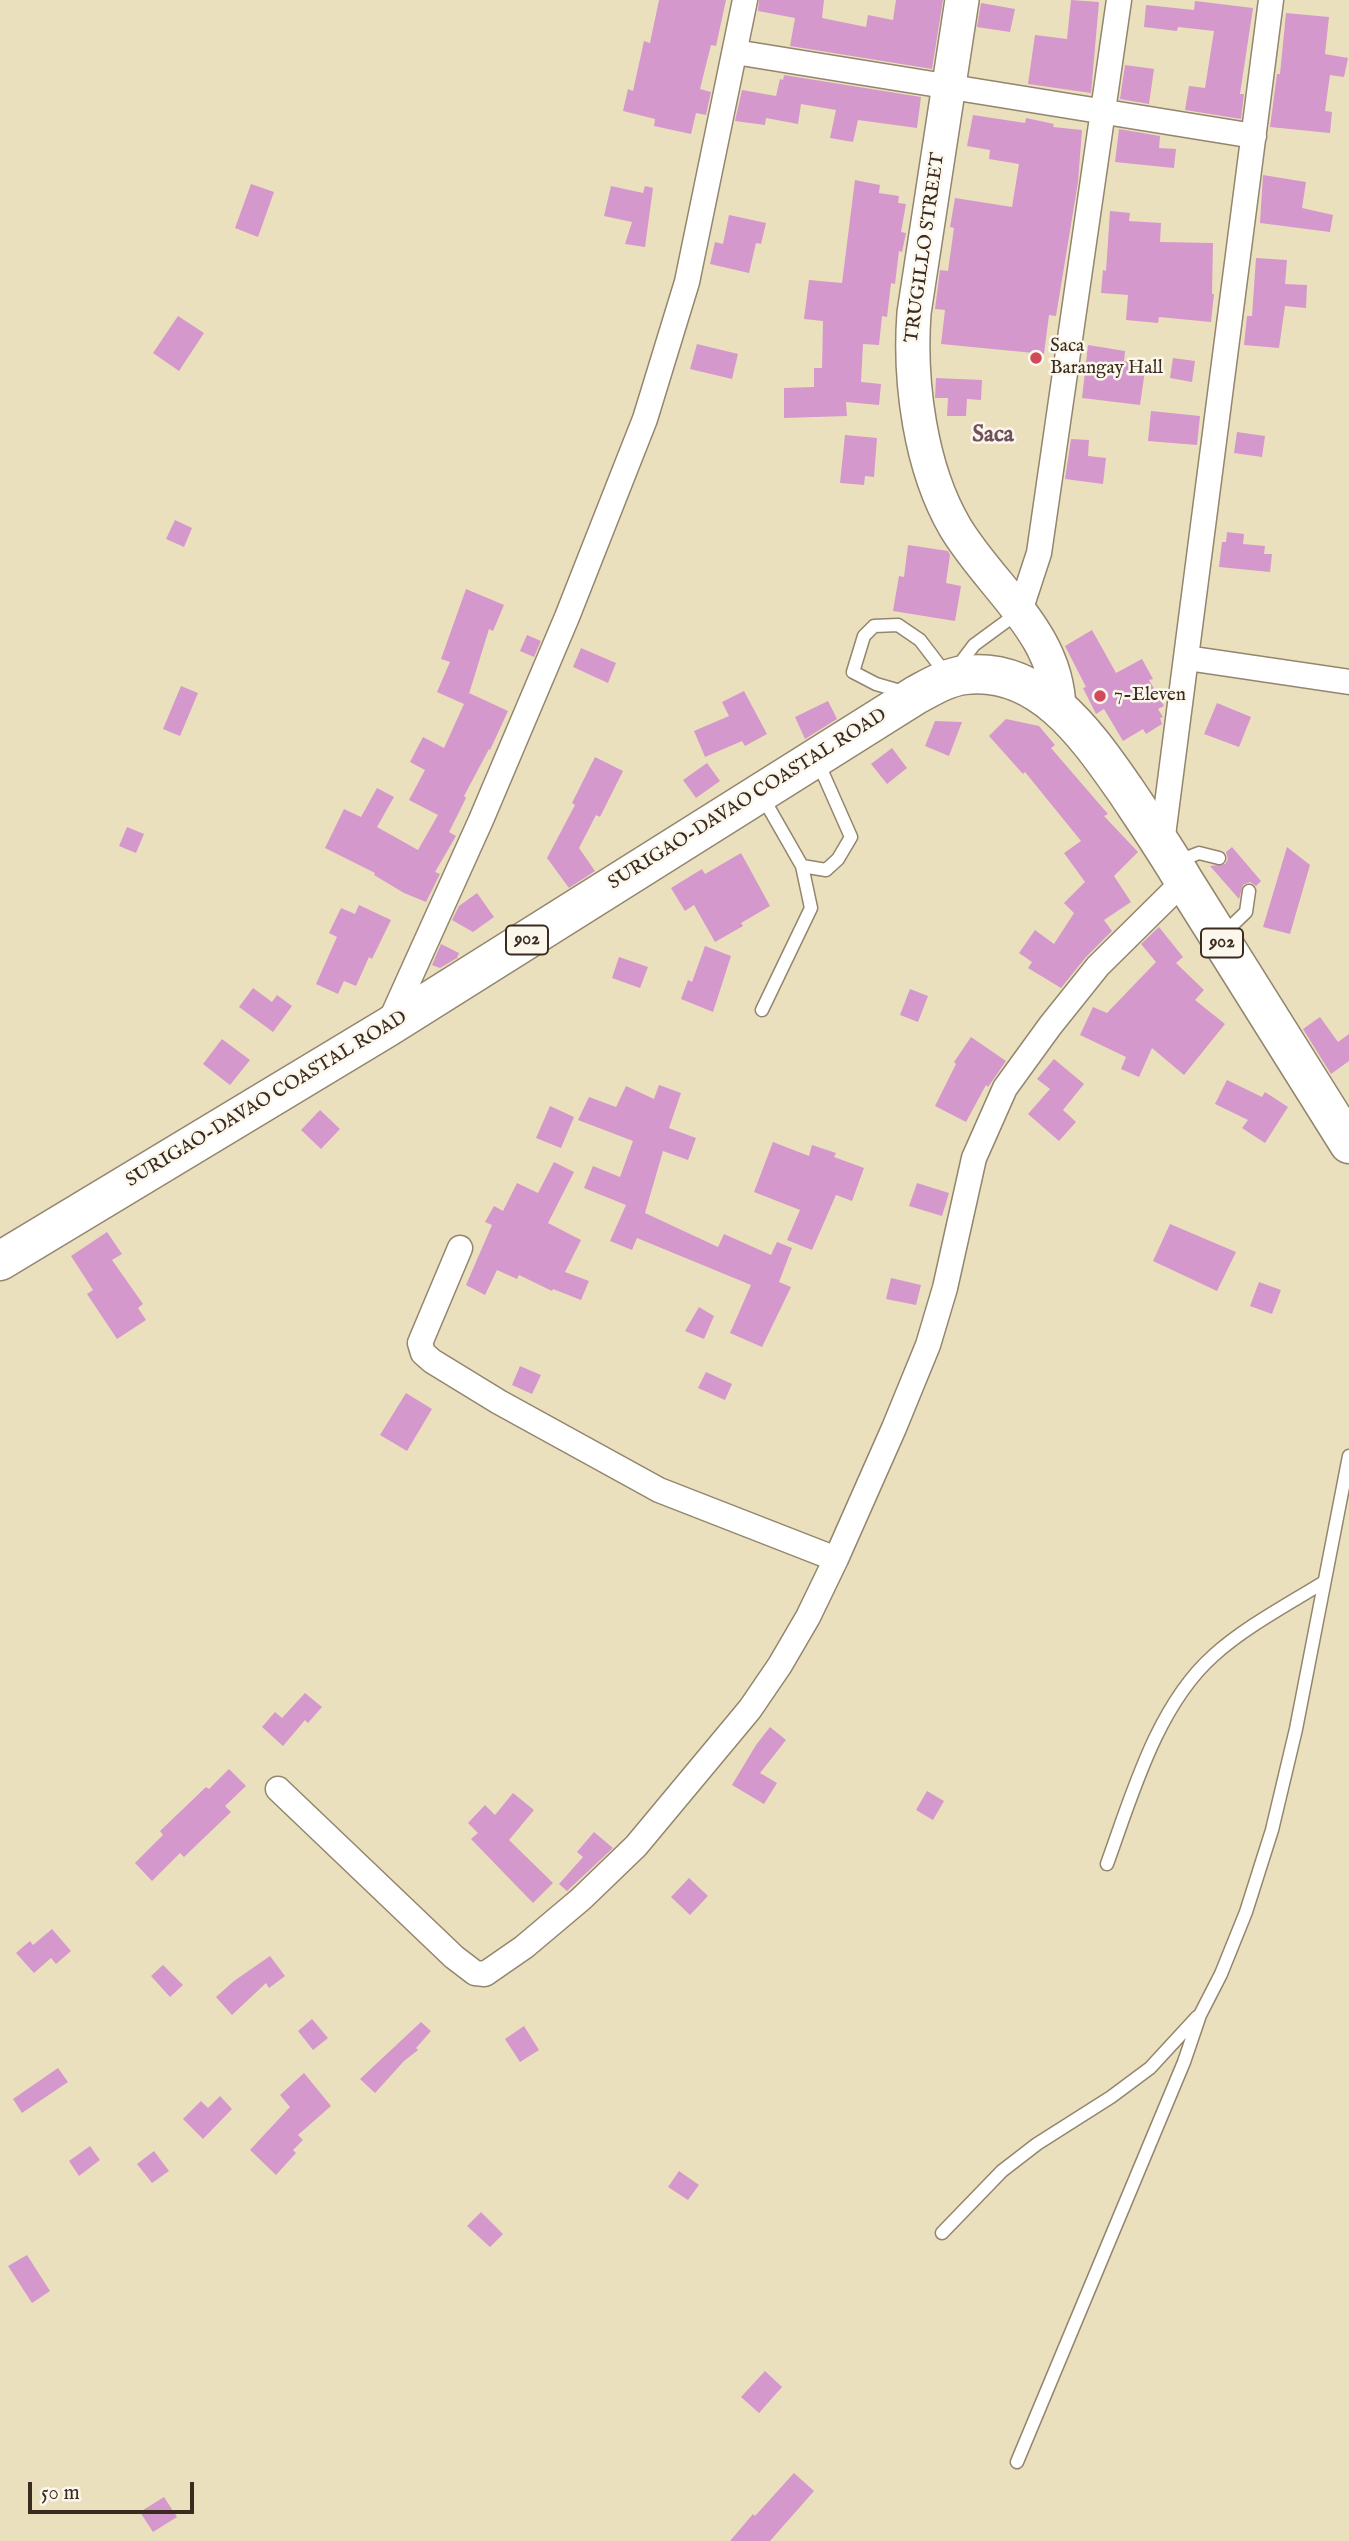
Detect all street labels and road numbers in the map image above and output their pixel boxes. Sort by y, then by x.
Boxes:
street label: TRUGILLO STREET [901,151,951,345]
street label: SURIGAO-DAVAO COASTAL ROAD [605,704,891,896]
road number: 902 [506,925,548,954]
road number: 902 [1201,928,1243,958]
street label: SURIGAO-DAVAO COASTAL ROAD [122,1007,412,1193]

